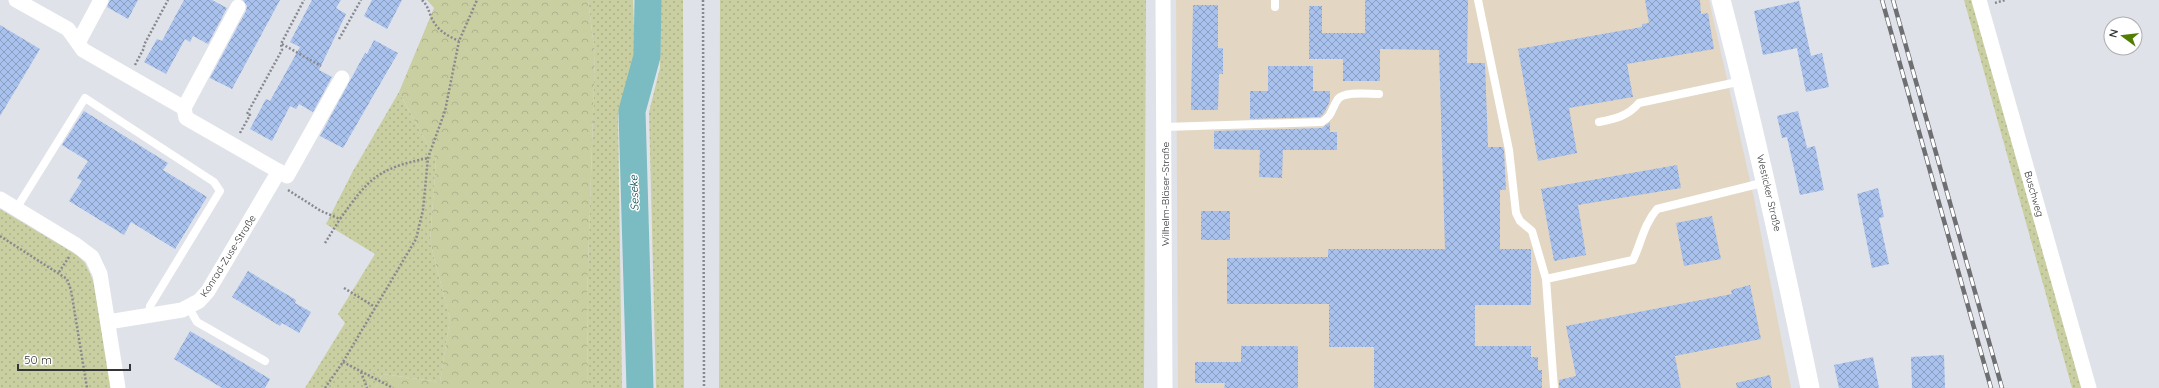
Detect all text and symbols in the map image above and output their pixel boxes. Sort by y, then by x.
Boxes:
north arrow [2103,16,2143,56]
text: N [2106,28,2121,39]
street label: Wilhelm-Bläser-Straße [1159,142,1172,246]
street label: Westicker Straße [1754,153,1784,233]
street label: Buschweg [2021,170,2047,218]
water label: Seseke [626,174,642,211]
street label: Konrad-Zuse-Straße [197,212,259,300]
scale bar [18,346,130,372]
text: 50 m [24,352,52,367]

